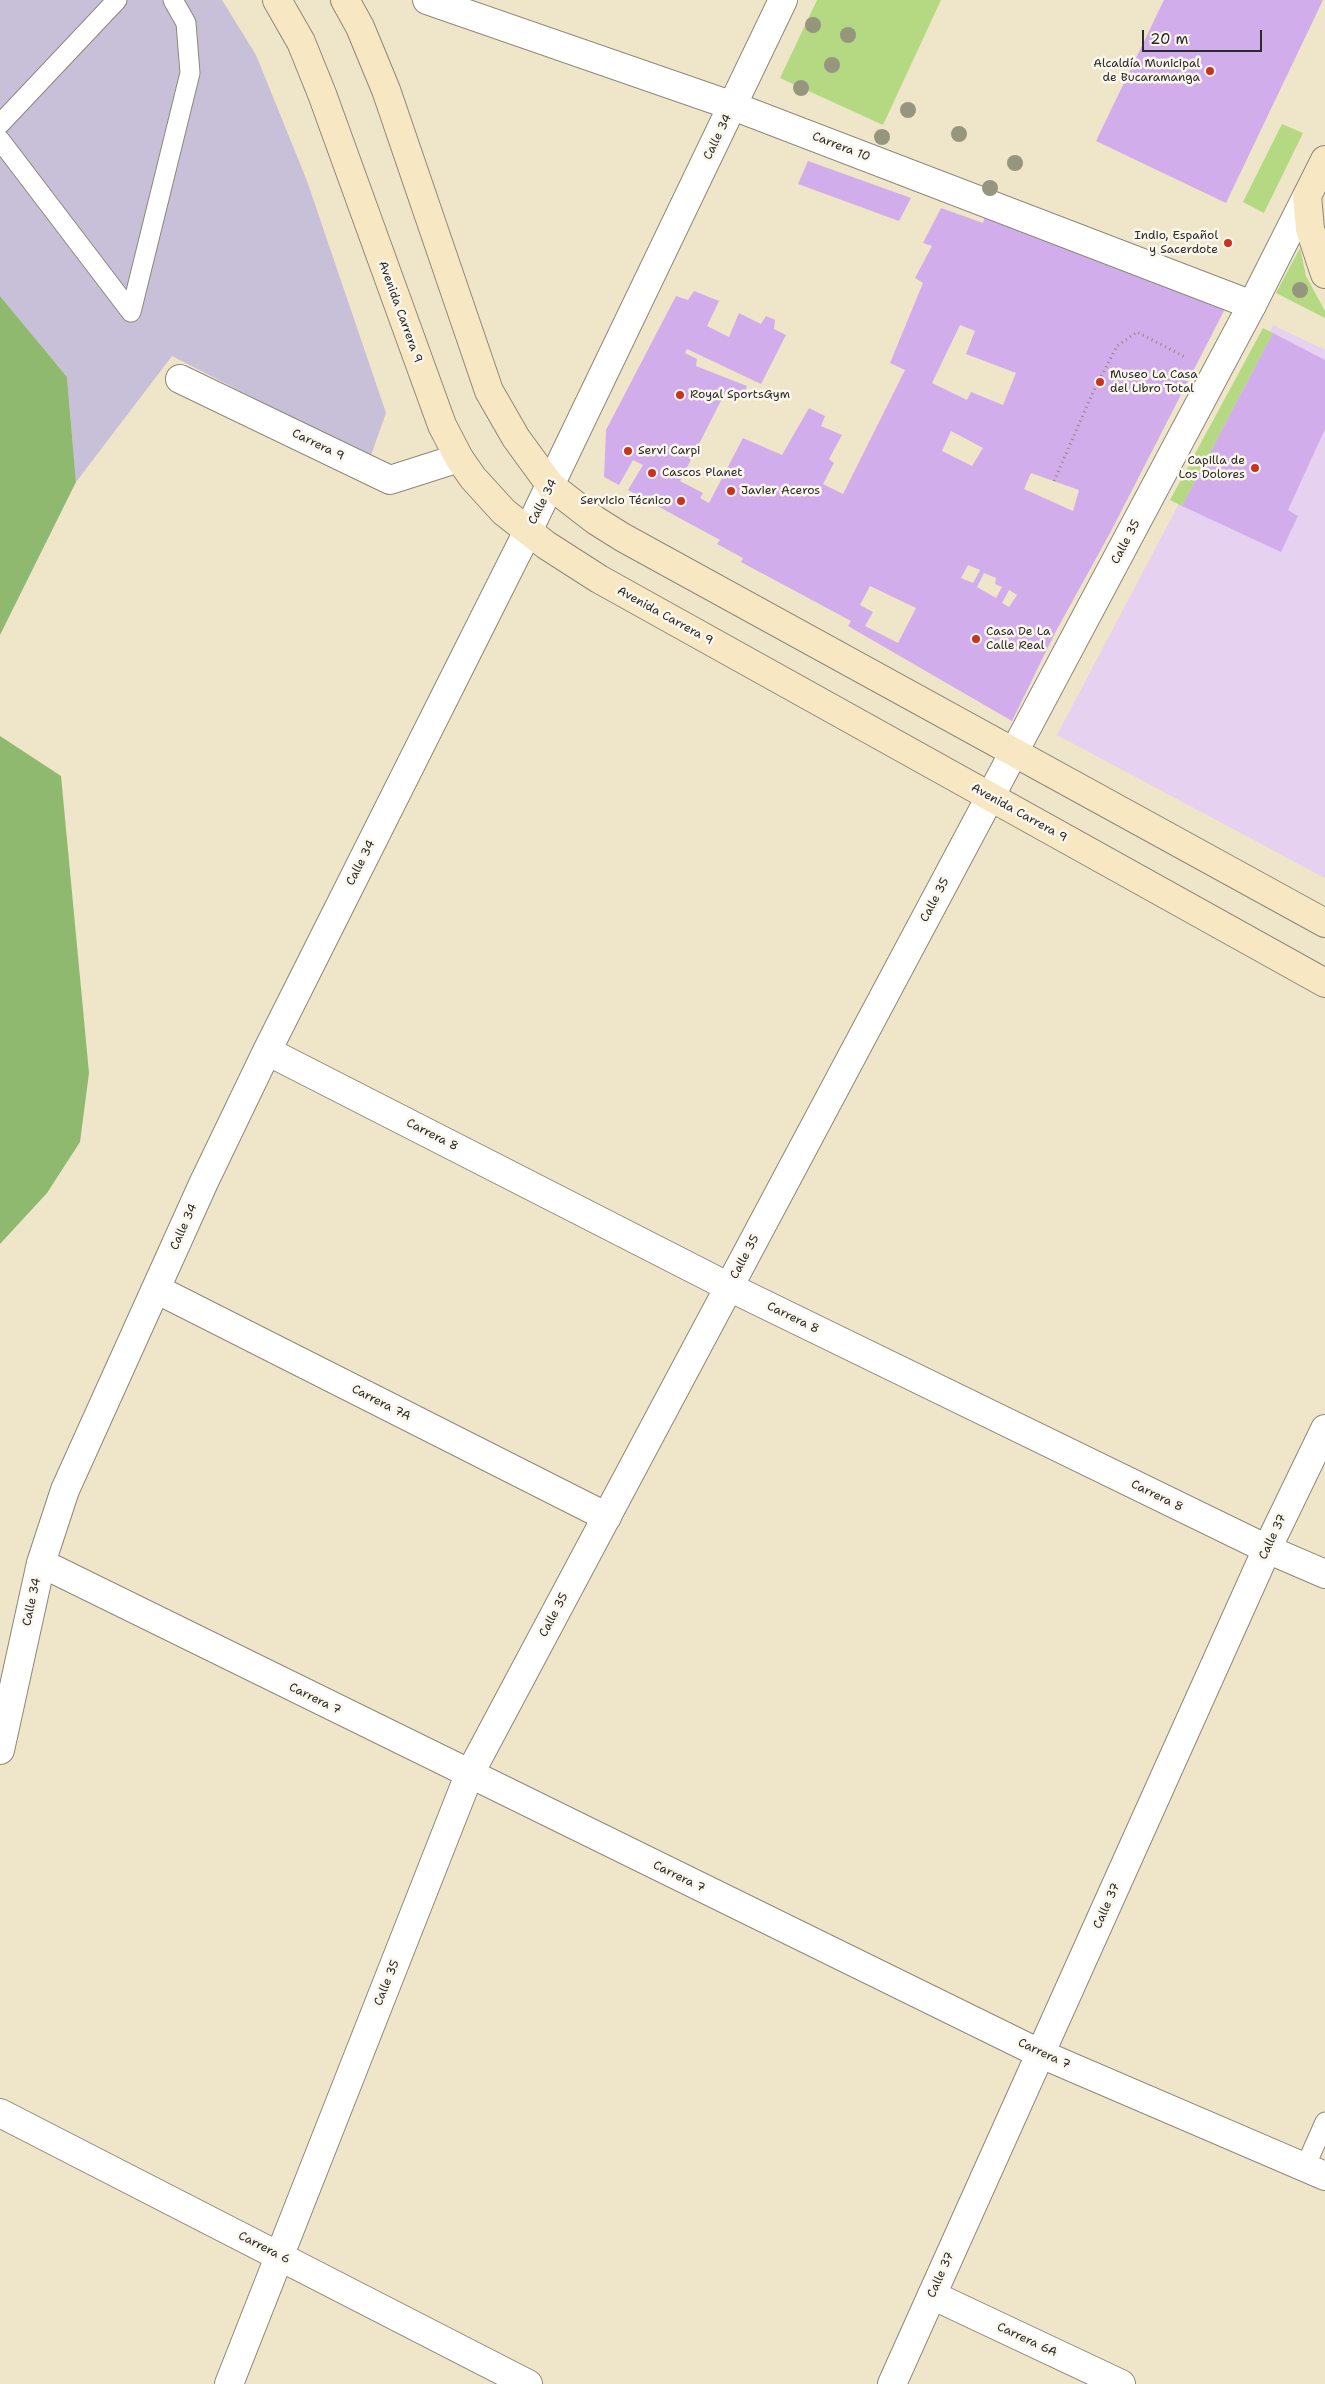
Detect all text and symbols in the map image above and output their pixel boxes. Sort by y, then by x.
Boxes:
scale bar [1145,20,1265,52]
text: 20 m [1150,29,1189,49]
place label: Alcaldía Municipal de Bucaramanga [1093,57,1200,85]
marker: Alcaldía Municipal de Bucaramanga [1204,65,1216,77]
street label: Calle 34 [701,112,735,162]
street label: Carrera 10 [810,129,872,165]
place label: Indio, Español y Sacerdote [1134,229,1218,257]
marker: Indio, Español y Sacerdote [1222,237,1234,249]
street label: Avenida Carrera 9 [375,259,425,365]
place label: Museo La Casa del Libro Total [1110,368,1198,396]
marker: Museo La Casa del Libro Total [1094,376,1106,388]
place label: Royal SportsGym [690,388,790,402]
marker: Royal SportsGym [674,389,686,401]
street label: Carrera 9 [290,426,346,464]
place label: Servi Carpi [638,444,701,458]
marker: Servi Carpi [622,445,634,457]
place label: Capilla de Los Dolores [1178,454,1245,482]
marker: Capilla de Los Dolores [1249,462,1261,474]
place label: Cascos Planet [662,466,743,480]
marker: Cascos Planet [646,467,658,479]
street label: Calle 34 [525,477,561,527]
place label: Javier Aceros [741,484,820,498]
marker: Javier Aceros [725,485,737,497]
place label: Servicio Técnico [580,494,671,508]
marker: Servicio Técnico [675,495,687,507]
street label: Calle 35 [1108,517,1144,567]
street label: Avenida Carrera 9 [615,584,715,648]
place label: Casa De La Calle Real [986,625,1051,653]
marker: Casa De La Calle Real [970,633,982,645]
street label: Avenida Carrera 9 [969,781,1069,845]
street label: Calle 34 [343,838,379,888]
street label: Calle 35 [917,875,953,925]
street label: Carrera 8 [404,1116,460,1154]
street label: Calle 34 [167,1202,201,1252]
street label: Calle 35 [727,1232,763,1282]
street label: Carrera 8 [765,1299,821,1337]
street label: Carrera 7A [349,1382,413,1424]
street label: Carrera 8 [1129,1477,1185,1515]
street label: Calle 37 [1256,1512,1290,1562]
street label: Calle 34 [20,1577,44,1627]
street label: Calle 35 [536,1590,572,1640]
street label: Carrera 7 [287,1680,343,1718]
street label: Carrera 7 [651,1858,707,1896]
street label: Calle 37 [1091,1881,1123,1931]
street label: Calle 35 [371,1958,403,2008]
street label: Carrera 7 [1015,2036,1073,2072]
street label: Carrera 6 [236,2229,292,2267]
street label: Calle 37 [925,2250,957,2300]
street label: Carrera 6A [995,2320,1059,2360]

